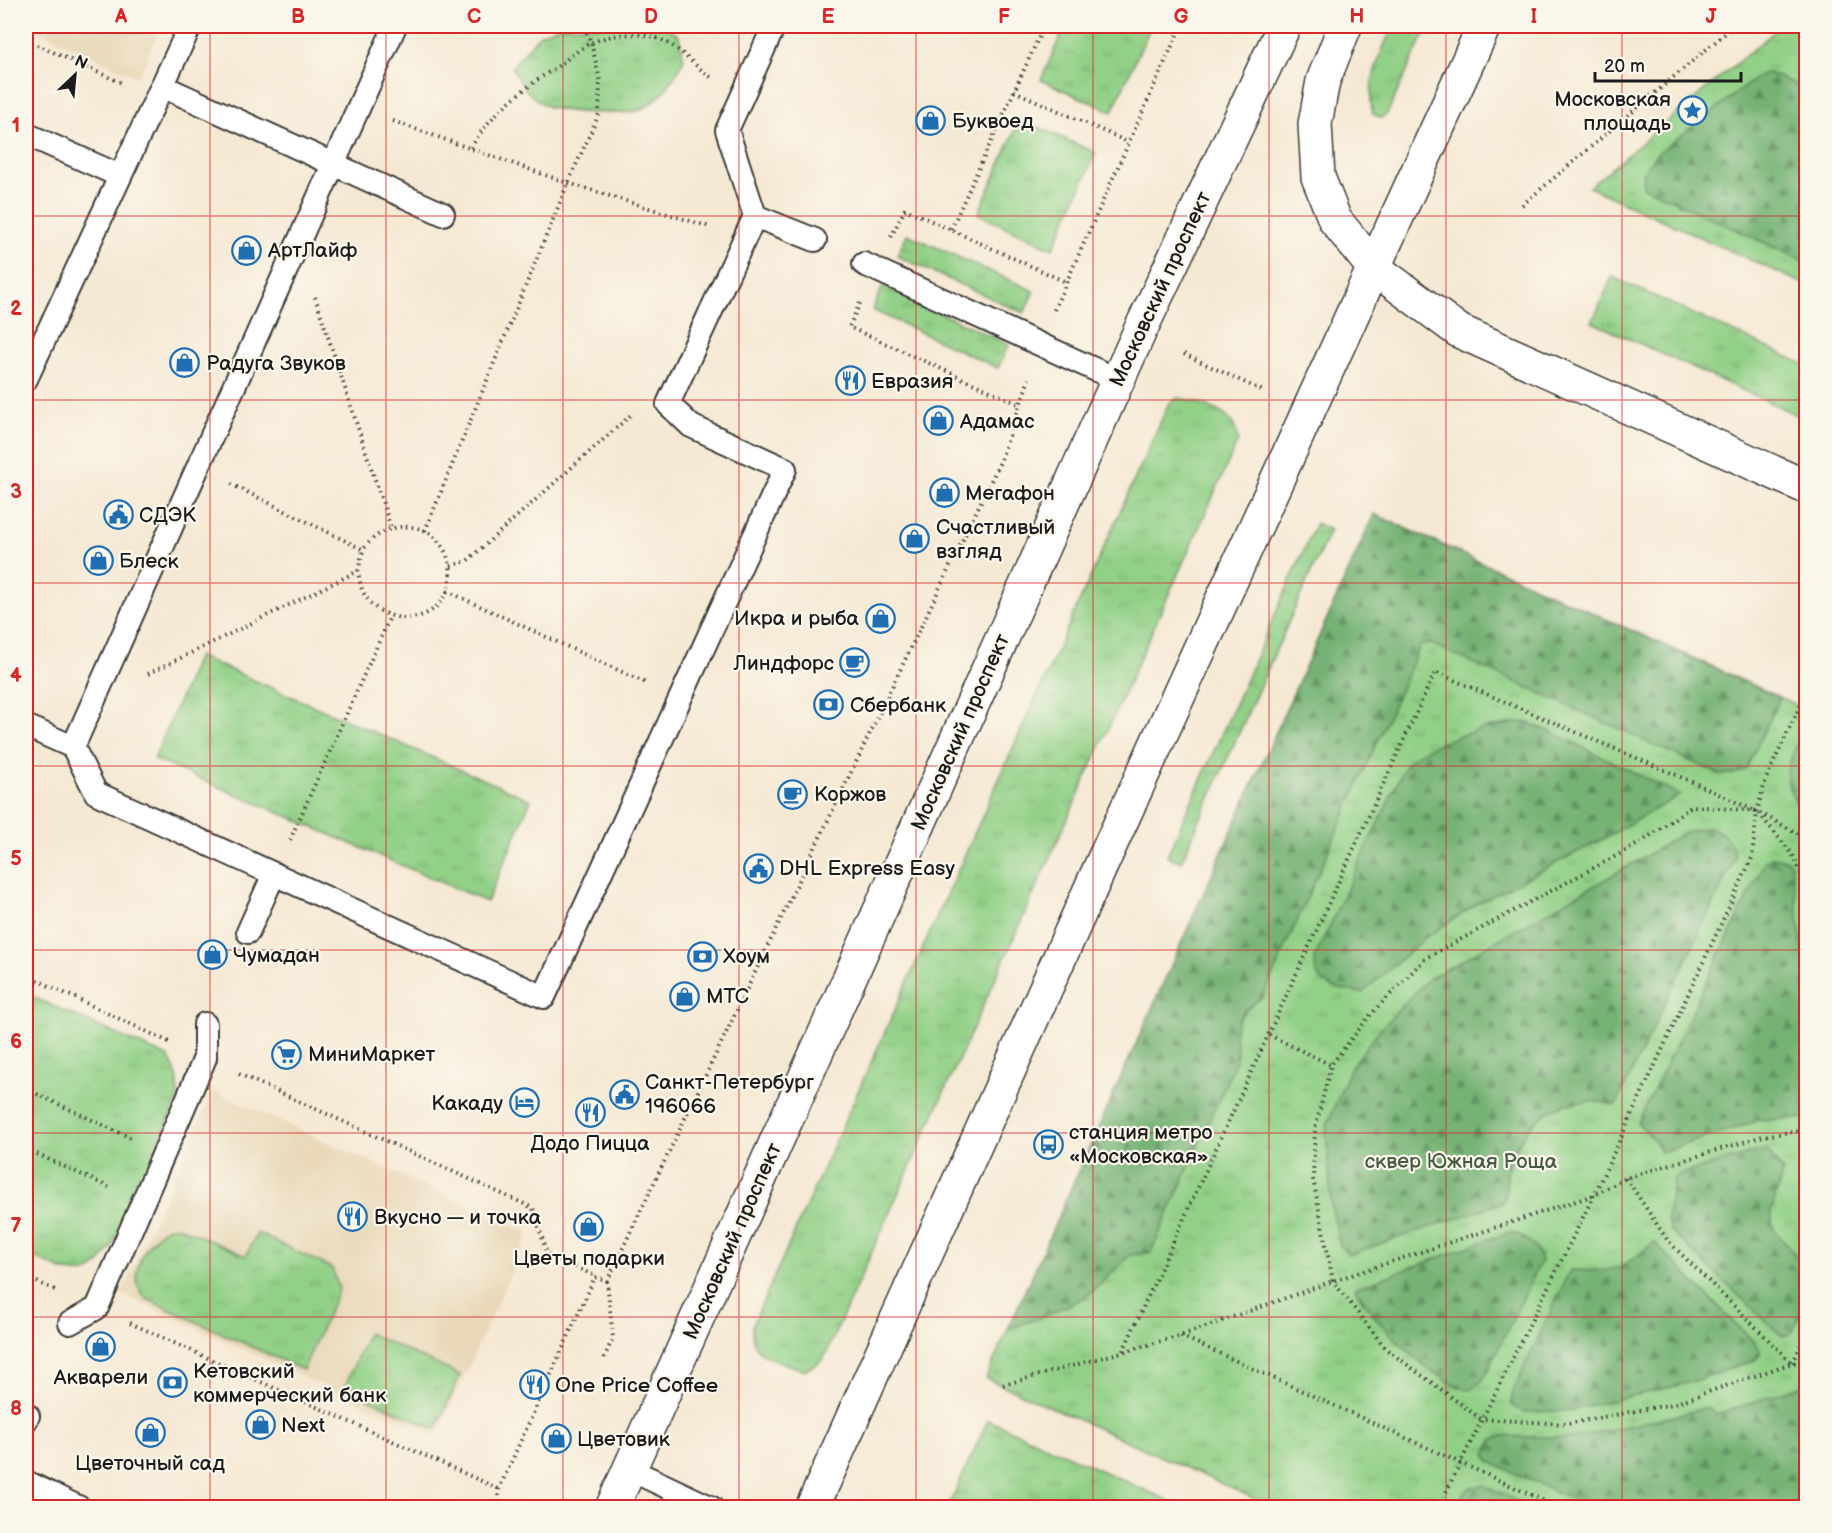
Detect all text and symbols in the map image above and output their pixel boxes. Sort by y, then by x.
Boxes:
text: A [114,5,128,29]
text: B [291,5,305,29]
text: C [467,5,481,29]
text: D [644,5,658,29]
text: E [822,5,835,29]
text: F [998,5,1010,29]
text: G [1174,5,1189,29]
text: H [1350,5,1364,29]
text: I [1531,5,1537,29]
text: J [1706,5,1718,29]
north arrow [45,45,105,105]
scale bar [1595,45,1740,83]
text: N [71,52,90,74]
text: 20 m [1604,56,1645,77]
place label: Московская площадь [1554,87,1672,136]
place icon: Московская площадь [1676,95,1708,127]
shop icon: Буквоед [915,105,947,137]
place label: Буквоед [952,109,1034,134]
text: 1 [12,114,20,138]
street label: Московский проспект [1104,187,1217,391]
shop icon: АртЛайф [231,234,263,266]
place label: АртЛайф [267,238,358,263]
text: 2 [10,297,22,321]
shop icon: Радуга Звуков [169,347,201,379]
place label: Радуга Звуков [206,351,346,376]
restaurant icon: Евразия [834,365,866,397]
place label: Евразия [871,369,953,394]
shop icon: Адамас [923,405,955,437]
place label: Адамас [959,409,1034,434]
shop icon: Мегафон [928,477,960,509]
text: 3 [10,480,22,504]
place label: Мегафон [965,481,1055,506]
public building icon: СДЭК [102,499,134,531]
place label: СДЭК [139,503,196,528]
place label: Счастливый взгляд [936,515,1055,564]
shop icon: Счастливый взгляд [899,523,931,555]
shop icon: Блеск [82,545,114,577]
place label: Блеск [119,549,179,574]
shop icon: Икра и рыба [864,602,896,634]
place label: Икра и рыба [734,606,860,631]
street label: Московский проспект [906,630,1015,834]
cafe icon: Линдфорс [839,647,871,679]
place label: Линдфорс [733,651,834,676]
text: 4 [10,664,22,688]
bank icon: Сбербанк [813,689,845,721]
place label: Сбербанк [850,693,946,718]
cafe icon: Коржов [777,778,809,810]
place label: Коржов [814,782,886,807]
text: 5 [10,847,22,871]
public building icon: DHL Express Easy [742,852,774,884]
place label: DHL Express Easy [779,856,956,881]
shop icon: Чумадан [196,939,228,971]
bank icon: Хоум [686,940,718,972]
place label: Чумадан [233,943,320,968]
place label: Хоум [723,944,770,969]
shop icon: МТС [669,980,701,1012]
place label: МТС [706,984,749,1009]
text: 6 [10,1030,22,1054]
supermarket icon: МиниМаркет [271,1038,303,1070]
place label: МиниМаркет [308,1042,436,1067]
place label: Санкт-Петербург 196066 [645,1070,814,1119]
public building icon: Санкт-Петербург 196066 [608,1078,640,1110]
hotel icon: Какаду [508,1087,540,1119]
place label: Какаду [431,1091,503,1116]
restaurant icon: Додо Пицца [574,1096,606,1128]
place label: станция метро «Московская» [1069,1120,1213,1169]
bus stop icon: станция метро «Московская» [1032,1128,1064,1160]
place label: Додо Пицца [530,1131,650,1156]
street label: Московский проспект [678,1139,787,1343]
park label: сквер Южная Роща [1365,1149,1558,1174]
restaurant icon: Вкусно — и точка [337,1201,369,1233]
place label: Вкусно — и точка [374,1205,542,1230]
shop icon: Цветы подарки [573,1211,605,1243]
text: 7 [10,1214,22,1238]
place label: Цветы подарки [513,1246,665,1271]
shop icon: Акварели [85,1330,117,1362]
place label: Кетовский коммерческий банк [193,1359,386,1408]
place label: Акварели [53,1365,148,1390]
bank icon: Кетовский коммерческий банк [156,1367,188,1399]
restaurant icon: One Price Coffee [518,1369,550,1401]
place label: One Price Coffee [555,1373,718,1398]
text: 8 [10,1397,22,1421]
shop icon: Next [244,1409,276,1441]
place label: Next [281,1413,326,1438]
shop icon: Цветочный сад [134,1416,166,1448]
shop icon: Цветовик [540,1423,572,1455]
place label: Цветовик [577,1427,670,1452]
place label: Цветочный сад [75,1451,225,1476]

